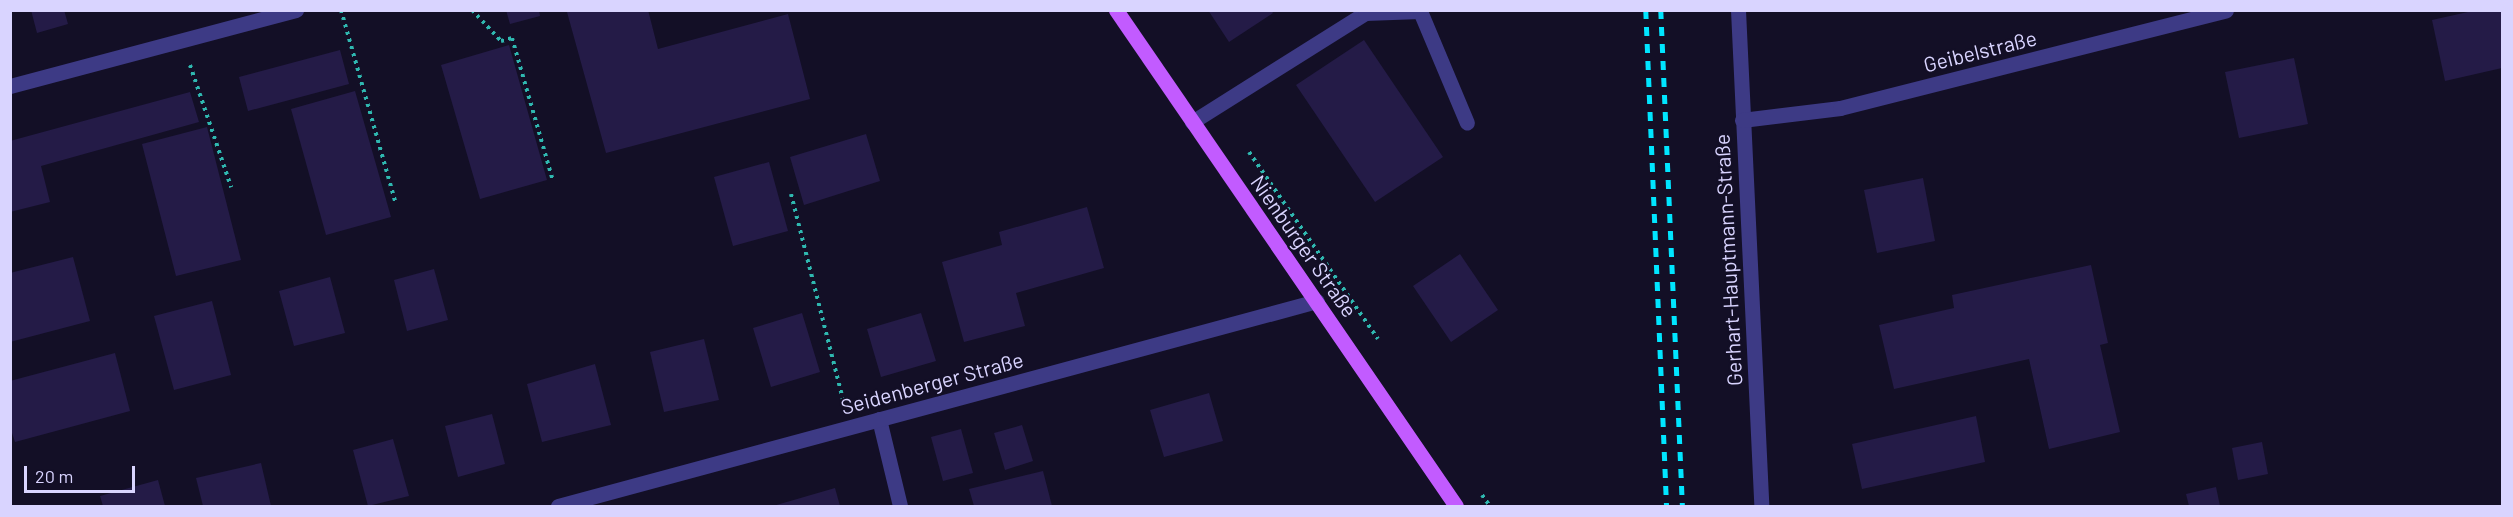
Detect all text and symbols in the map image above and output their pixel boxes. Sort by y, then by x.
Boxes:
street label: Geibelstraße [1921,25,2039,77]
street label: Gerhart-Hauptmann-Straße [1709,133,1747,387]
street label: Nienburger Straße [1246,170,1362,322]
street label: Seidenberger Straße [838,346,1026,420]
scale bar [27,454,138,492]
text: 20 m [35,465,73,487]

